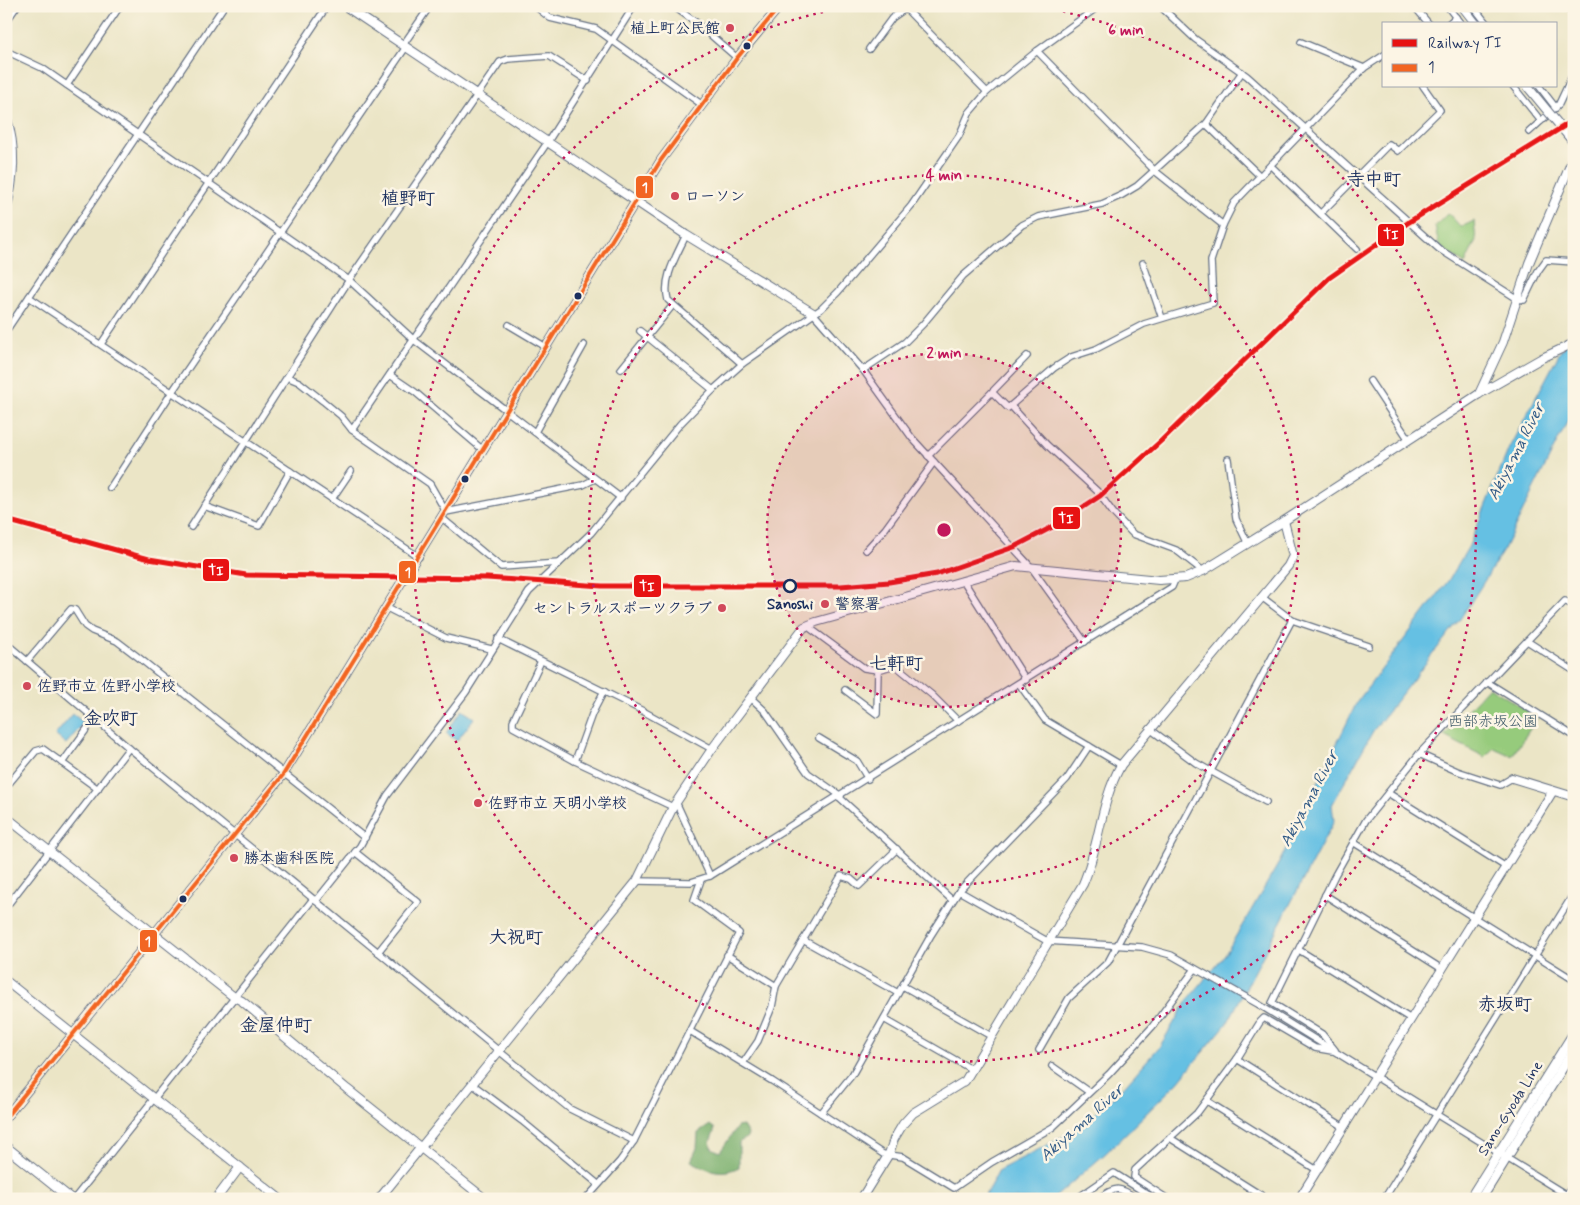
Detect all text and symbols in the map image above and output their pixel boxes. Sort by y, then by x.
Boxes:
place label: 植上町公民館 [630,19,720,39]
text: 6 min [1108,21,1144,41]
marker: 植上町公民館 [724,22,736,34]
legend [1382,22,1558,88]
text: Railway TI [1428,34,1502,54]
unlabelled marker [742,41,752,51]
text: 1 [1428,58,1435,78]
text: 4 min [926,166,962,186]
district label: 寺中町 [1347,168,1401,192]
line badge: 1 [635,175,654,199]
text: 1 [642,179,648,197]
district label: 植野町 [381,187,435,211]
place label: ローソン [685,187,745,207]
marker: ローソン [669,190,681,202]
line badge: TI [1377,223,1405,247]
text: TI [1383,226,1399,244]
unlabelled marker [573,291,583,301]
text: 2 min [926,344,962,364]
water label: Akiyama River [1483,398,1551,504]
unlabelled marker [460,474,470,484]
line badge: TI [1052,506,1081,530]
text: TI [1058,510,1074,528]
centre of rings [935,521,953,539]
line badge: TI [202,558,230,582]
line badge: 1 [398,560,417,584]
text: TI [208,562,224,580]
text: 1 [405,564,411,582]
line badge: TI [633,574,662,598]
text: TI [639,578,655,596]
marker: Sanoshi [783,579,797,593]
place label: Sanoshi [767,595,814,615]
place label: 警察署 [835,595,880,615]
marker: 警察署 [819,598,831,610]
place label: セントラルスポーツクラブ [533,599,712,619]
marker: セントラルスポーツクラブ [716,602,728,614]
district label: 七軒町 [869,652,923,676]
place label: 佐野市立 佐野小学校 [37,677,176,697]
marker: 佐野市立 佐野小学校 [21,680,33,692]
district label: 金吹町 [84,707,138,731]
park label: 西部赤坂公園 [1448,712,1538,732]
water label: Akiyama River [1275,745,1345,850]
place label: 佐野市立 天明小学校 [488,794,627,814]
marker: 佐野市立 天明小学校 [472,797,484,809]
place label: 勝本歯科医院 [244,849,334,869]
marker: 勝本歯科医院 [228,852,240,864]
unlabelled marker [178,894,188,904]
district label: 大祝町 [489,926,543,950]
line badge: 1 [139,929,158,953]
text: 1 [145,933,151,951]
district label: 赤坂町 [1478,993,1532,1017]
district label: 金屋仲町 [240,1014,312,1038]
street label: Sano-Gyoda Line [1474,1057,1548,1160]
water label: Akiyama River [1036,1078,1130,1166]

